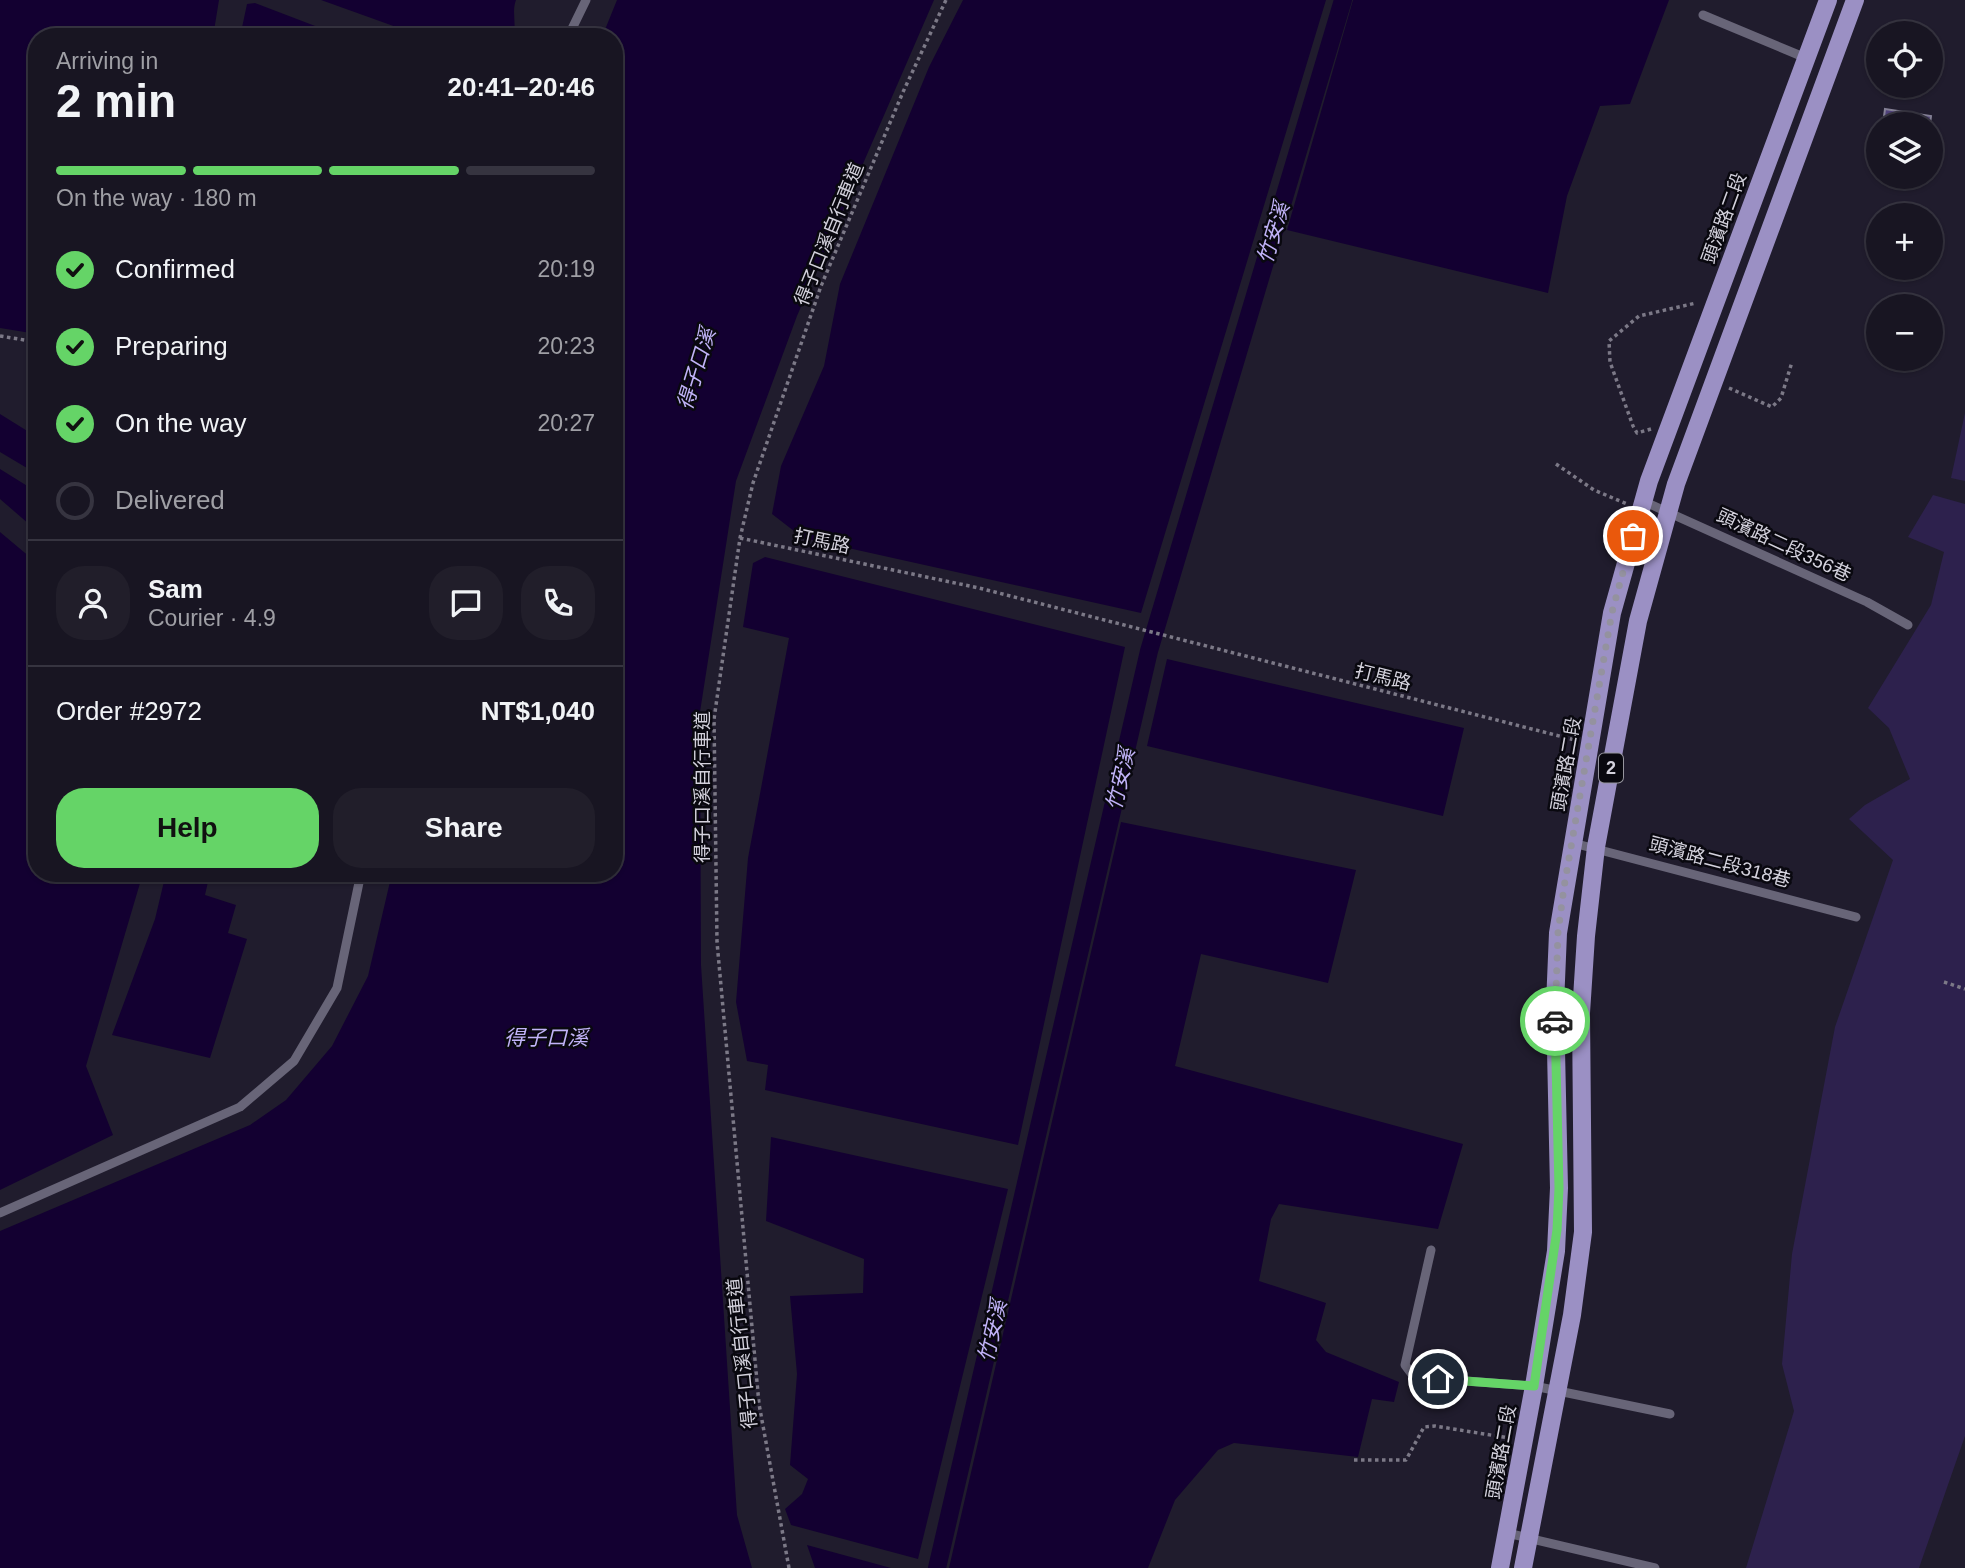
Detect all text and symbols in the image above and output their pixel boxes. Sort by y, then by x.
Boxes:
map controls [1866,21,1943,371]
button: locate [1866,21,1943,98]
text: Arriving in [56,48,158,74]
text: 20:41–20:46 [448,72,595,102]
text: 2 min [56,75,176,127]
button: layers [1866,112,1943,189]
street label: 得子口溪自行車道 [791,160,867,308]
street label: 頭濱路二段 [1698,170,1750,266]
text: On the way · 180 m [56,185,257,211]
water label: 竹安溪 [1253,197,1294,266]
button: + [1866,203,1943,280]
icon: check [56,251,94,289]
text: Confirmed [115,254,235,284]
text: 20:19 [537,256,595,282]
button: − [1866,294,1943,371]
water label: 得子口溪 [673,323,720,413]
icon: check [56,328,94,366]
text: Preparing [115,331,228,361]
text: 20:23 [537,333,595,359]
icon: check [56,405,94,443]
text: On the way [115,408,247,438]
text: 20:27 [537,410,595,436]
text: Delivered [115,485,225,515]
street label: 頭濱路二段356巷 [1714,505,1854,585]
pin [1603,506,1663,566]
icon: bag [1614,517,1652,555]
street label: 打馬路 [792,525,852,557]
button: person [56,566,130,640]
button: chat [429,566,503,640]
button: phone [521,566,595,640]
text: Sam [148,574,203,604]
text: Courier · 4.9 [148,605,276,631]
street label: 打馬路 [1353,660,1413,694]
text: Order #2972 [56,696,202,726]
text: NT$1,040 [481,696,595,726]
street label: 得子口溪自行車道 [692,711,713,863]
street label: 頭濱路二段 [1547,715,1585,813]
water label: 竹安溪 [1102,743,1139,812]
road number: 2 [1599,754,1623,782]
button: Help [56,788,319,868]
button: Share [333,788,595,868]
street label: 頭濱路二段318巷 [1647,833,1793,891]
courier [1520,986,1590,1056]
icon: car [1536,1002,1574,1040]
water label: 得子口溪 [504,1026,591,1049]
street label: 得子口溪自行車道 [724,1276,760,1430]
water label: 竹安溪 [974,1295,1011,1364]
pin [1408,1349,1468,1409]
icon: home [1419,1360,1457,1398]
street label: 頭濱路二段 [1482,1403,1520,1501]

